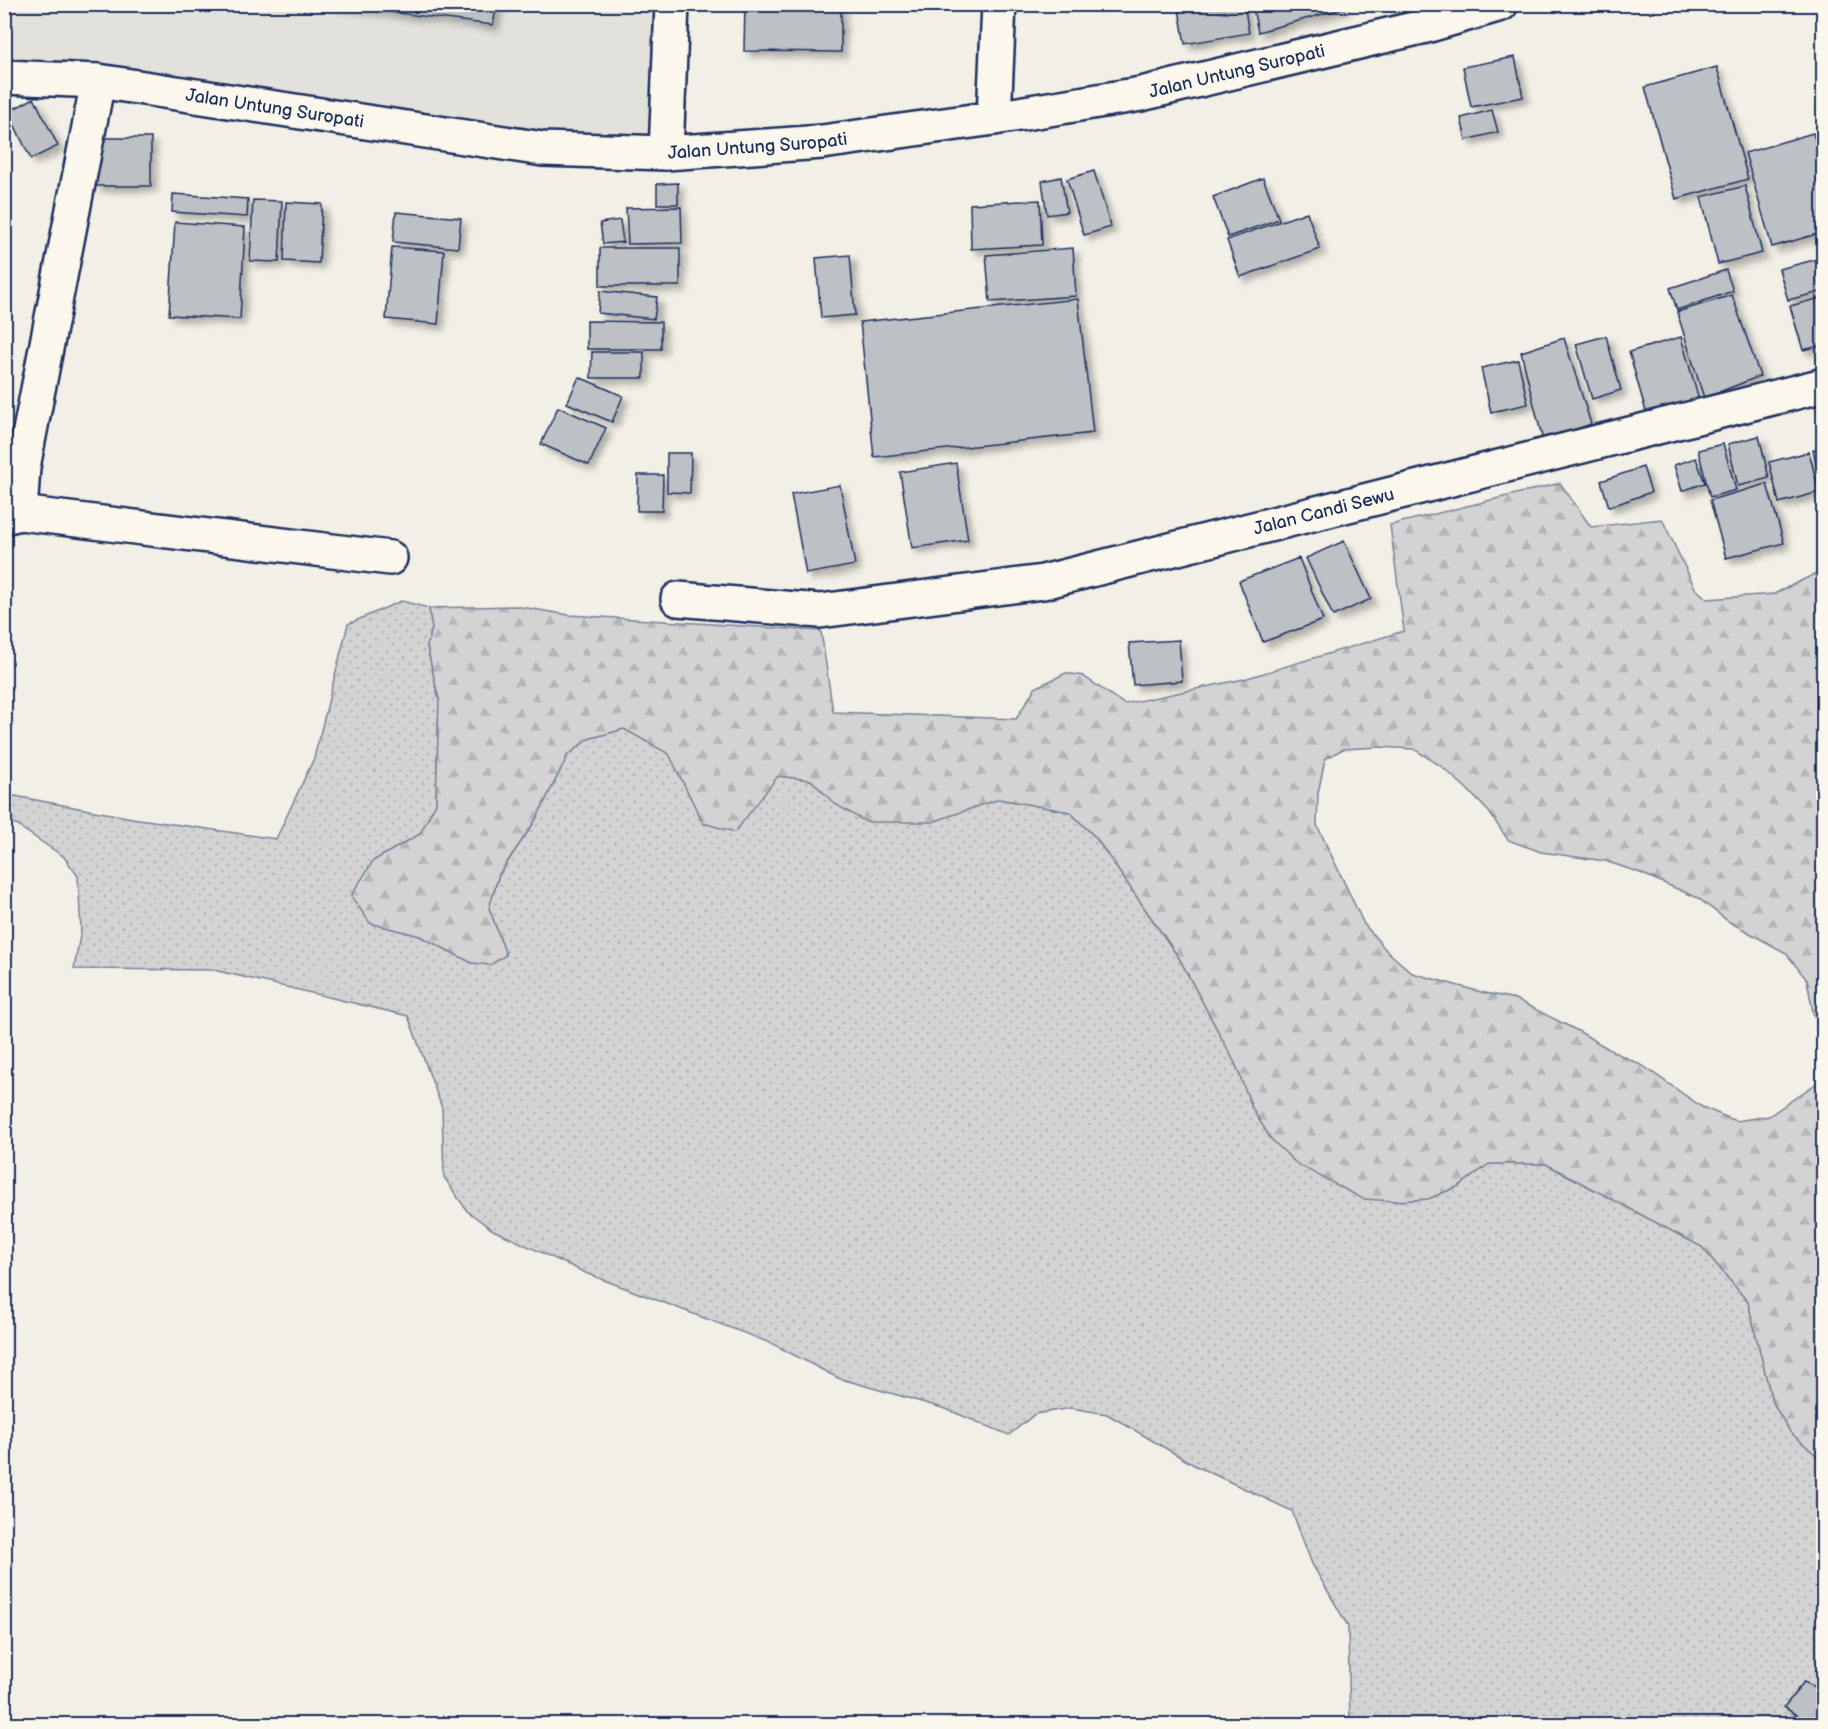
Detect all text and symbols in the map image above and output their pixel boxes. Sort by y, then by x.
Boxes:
street label: Jalan Untung Suropati [1147,40,1327,103]
street label: Jalan Untung Suropati [184,85,365,132]
street label: Jalan Untung Suropati [667,129,849,164]
street label: Jalan Candi Sewu [1251,484,1396,539]

